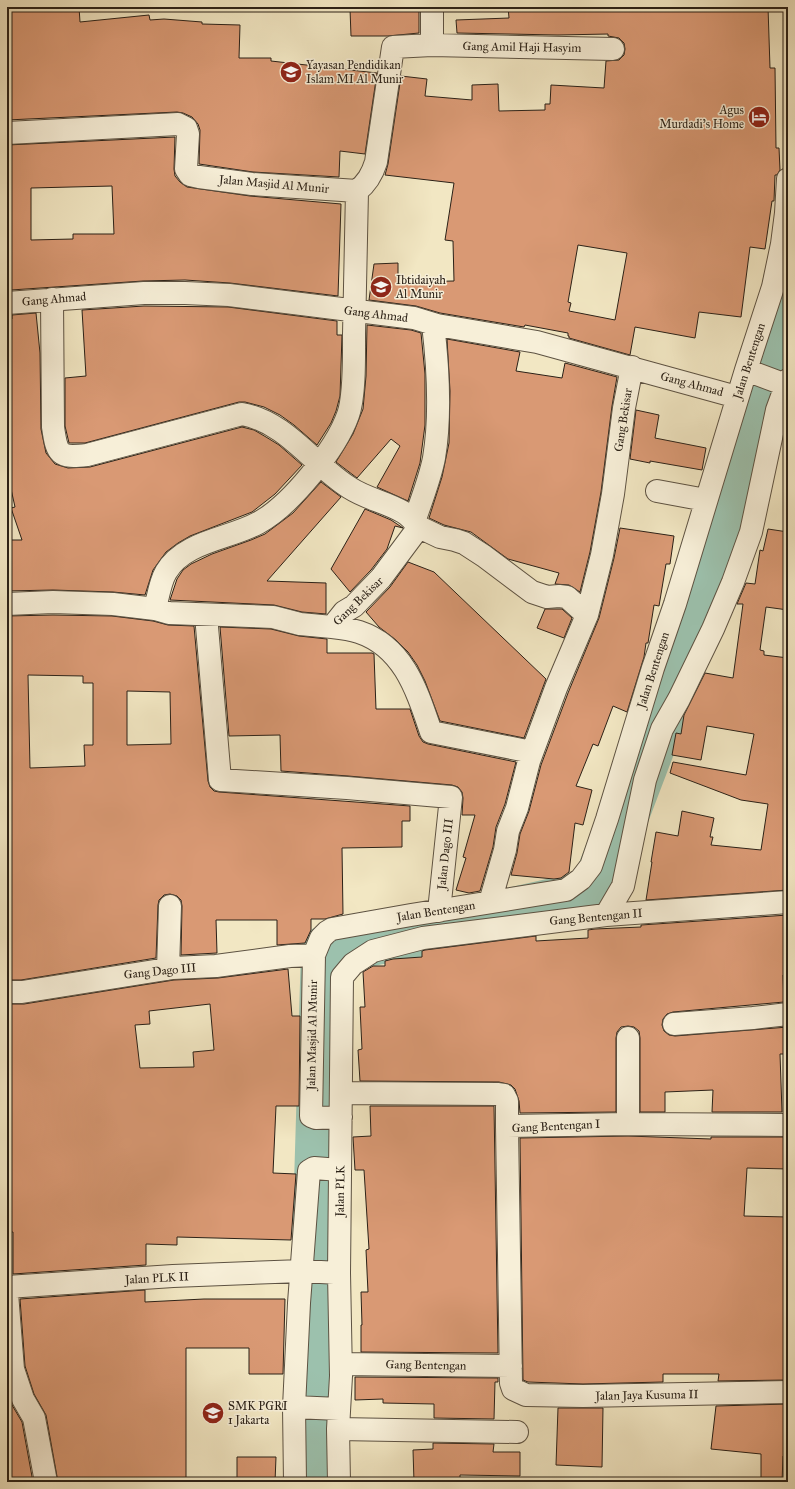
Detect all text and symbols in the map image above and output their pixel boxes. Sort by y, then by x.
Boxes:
street label: Gang Amil Haji Hasyim [462,39,582,56]
place label: Yayasan Pendidikan Islam MI Al Munir [306,58,404,86]
school or university icon: Yayasan Pendidikan Islam MI Al Munir [278,59,304,85]
place label: Agus Murdadi's Home [659,103,744,131]
hotel icon: Agus Murdadi's Home [746,104,772,130]
street label: Jalan Masjid Al Munir [216,172,330,197]
place label: Ibtidaiyah Al Munir [395,273,446,301]
school or university icon: Ibtidaiyah Al Munir [368,274,394,300]
street label: Gang Ahmad [21,289,87,310]
street label: Gang Ahmad [343,303,409,326]
street label: Jalan Bentengan [729,321,769,403]
street label: Gang Ahmad [659,369,725,400]
street label: Gang Bekisar [611,387,636,453]
street label: Gang Bekisar [330,573,387,629]
street label: Jalan Bentengan [633,630,673,712]
street label: Jalan Dago III [434,818,457,892]
street label: Jalan Bentengan [394,898,477,925]
street label: Gang Bentengan II [549,906,643,929]
street label: Gang Dago III [123,960,197,983]
street label: Jalan Masjid Al Munir [304,979,321,1092]
street label: Gang Bentengan I [511,1117,601,1136]
street label: Jalan PLK [333,1165,348,1219]
street label: Jalan PLK II [123,1269,189,1288]
street label: Gang Bentengan [385,1357,467,1374]
street label: Jalan Jaya Kusuma II [593,1387,699,1404]
place label: SMK PGRI 1 Jakarta [228,1399,288,1428]
school or university icon: SMK PGRI 1 Jakarta [200,1400,226,1426]

